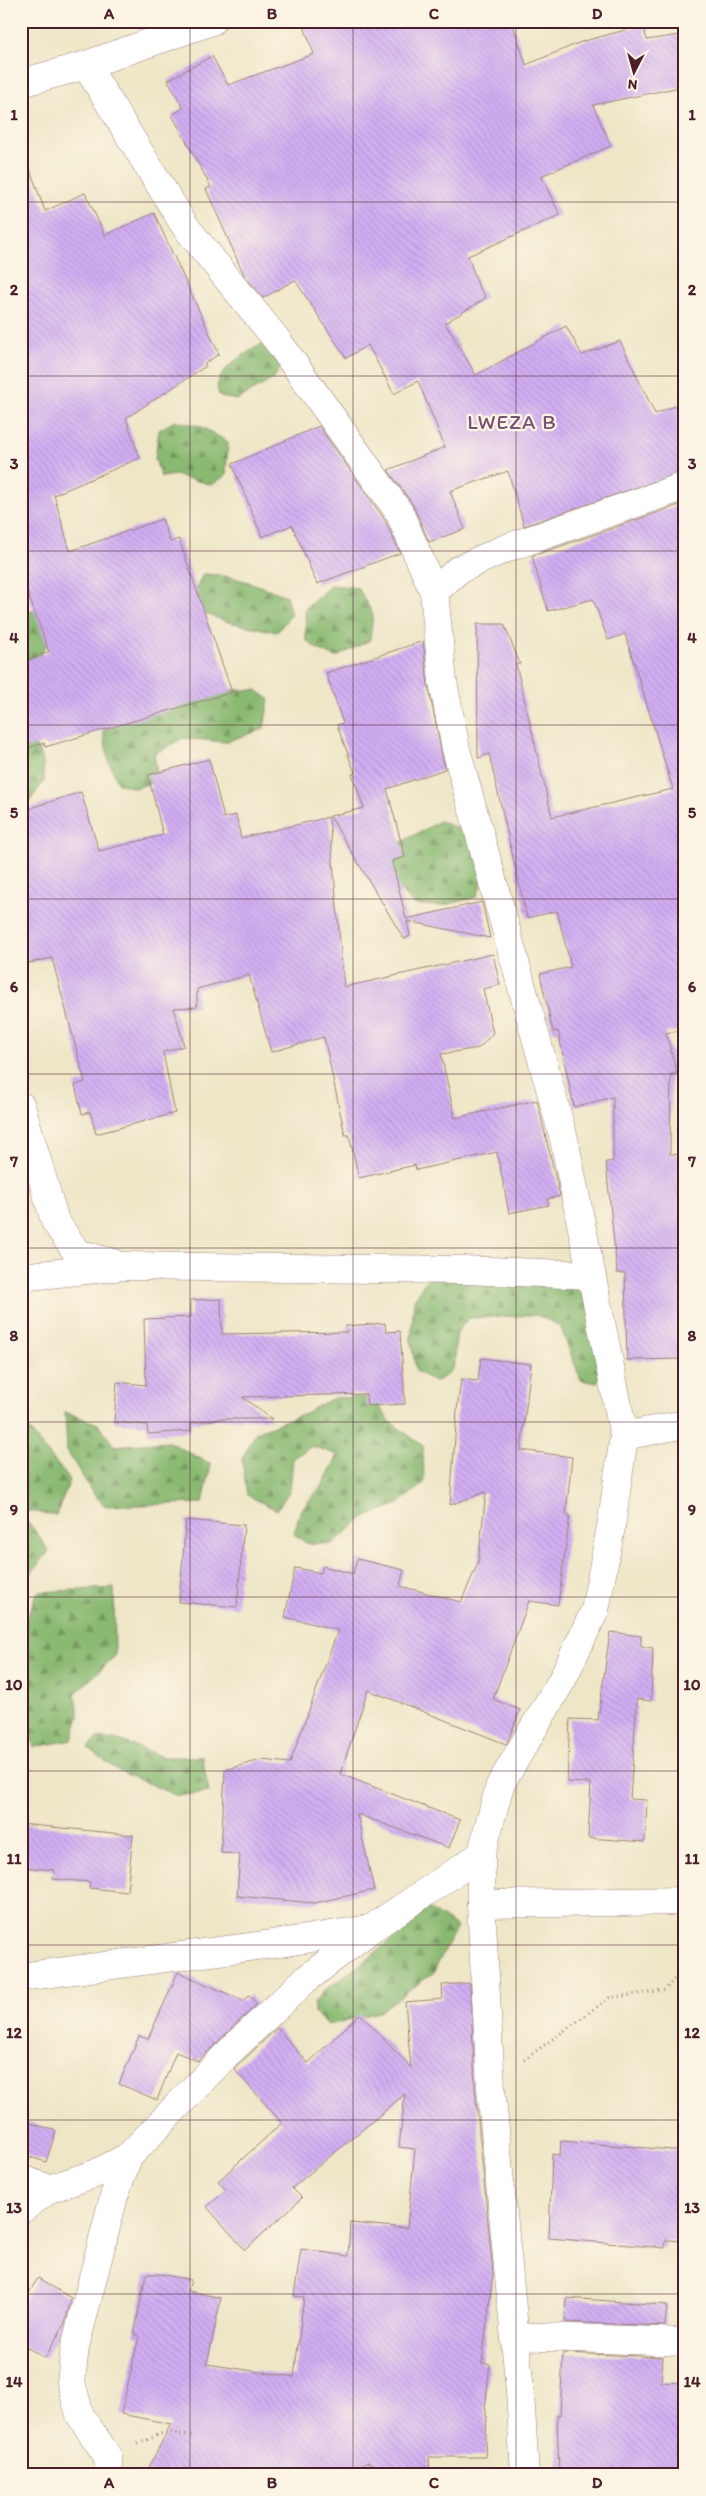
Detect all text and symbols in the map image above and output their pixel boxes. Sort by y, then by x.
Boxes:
text: A [103,4,115,23]
text: B [267,4,278,23]
text: C [429,4,440,23]
text: D [592,4,603,23]
north arrow [608,48,658,98]
text: N [627,75,638,93]
text: 1 [10,105,18,124]
text: 1 [688,105,696,124]
text: 2 [10,280,19,299]
text: 2 [688,280,697,299]
district label: LWEZA B [467,409,557,434]
text: 3 [10,454,19,473]
text: 3 [688,454,697,473]
text: 4 [9,628,19,647]
text: 4 [687,628,697,647]
text: 5 [10,803,19,822]
text: 5 [688,803,697,822]
text: 6 [10,977,19,996]
text: 6 [688,977,697,996]
text: 7 [9,1152,18,1171]
text: 7 [687,1152,696,1171]
text: 8 [10,1326,19,1345]
text: 8 [688,1326,697,1345]
text: 9 [10,1500,18,1519]
text: 9 [688,1500,696,1519]
text: 10 [5,1675,23,1694]
text: 10 [683,1675,701,1694]
text: 11 [7,1849,22,1868]
text: 11 [685,1849,700,1868]
text: 12 [6,2023,23,2042]
text: 12 [684,2023,701,2042]
text: 13 [6,2198,22,2217]
text: 13 [684,2198,700,2217]
text: 14 [5,2372,23,2391]
text: 14 [683,2372,701,2391]
text: A [103,2473,115,2492]
text: B [267,2473,278,2492]
text: C [429,2473,440,2492]
text: D [592,2473,603,2492]

